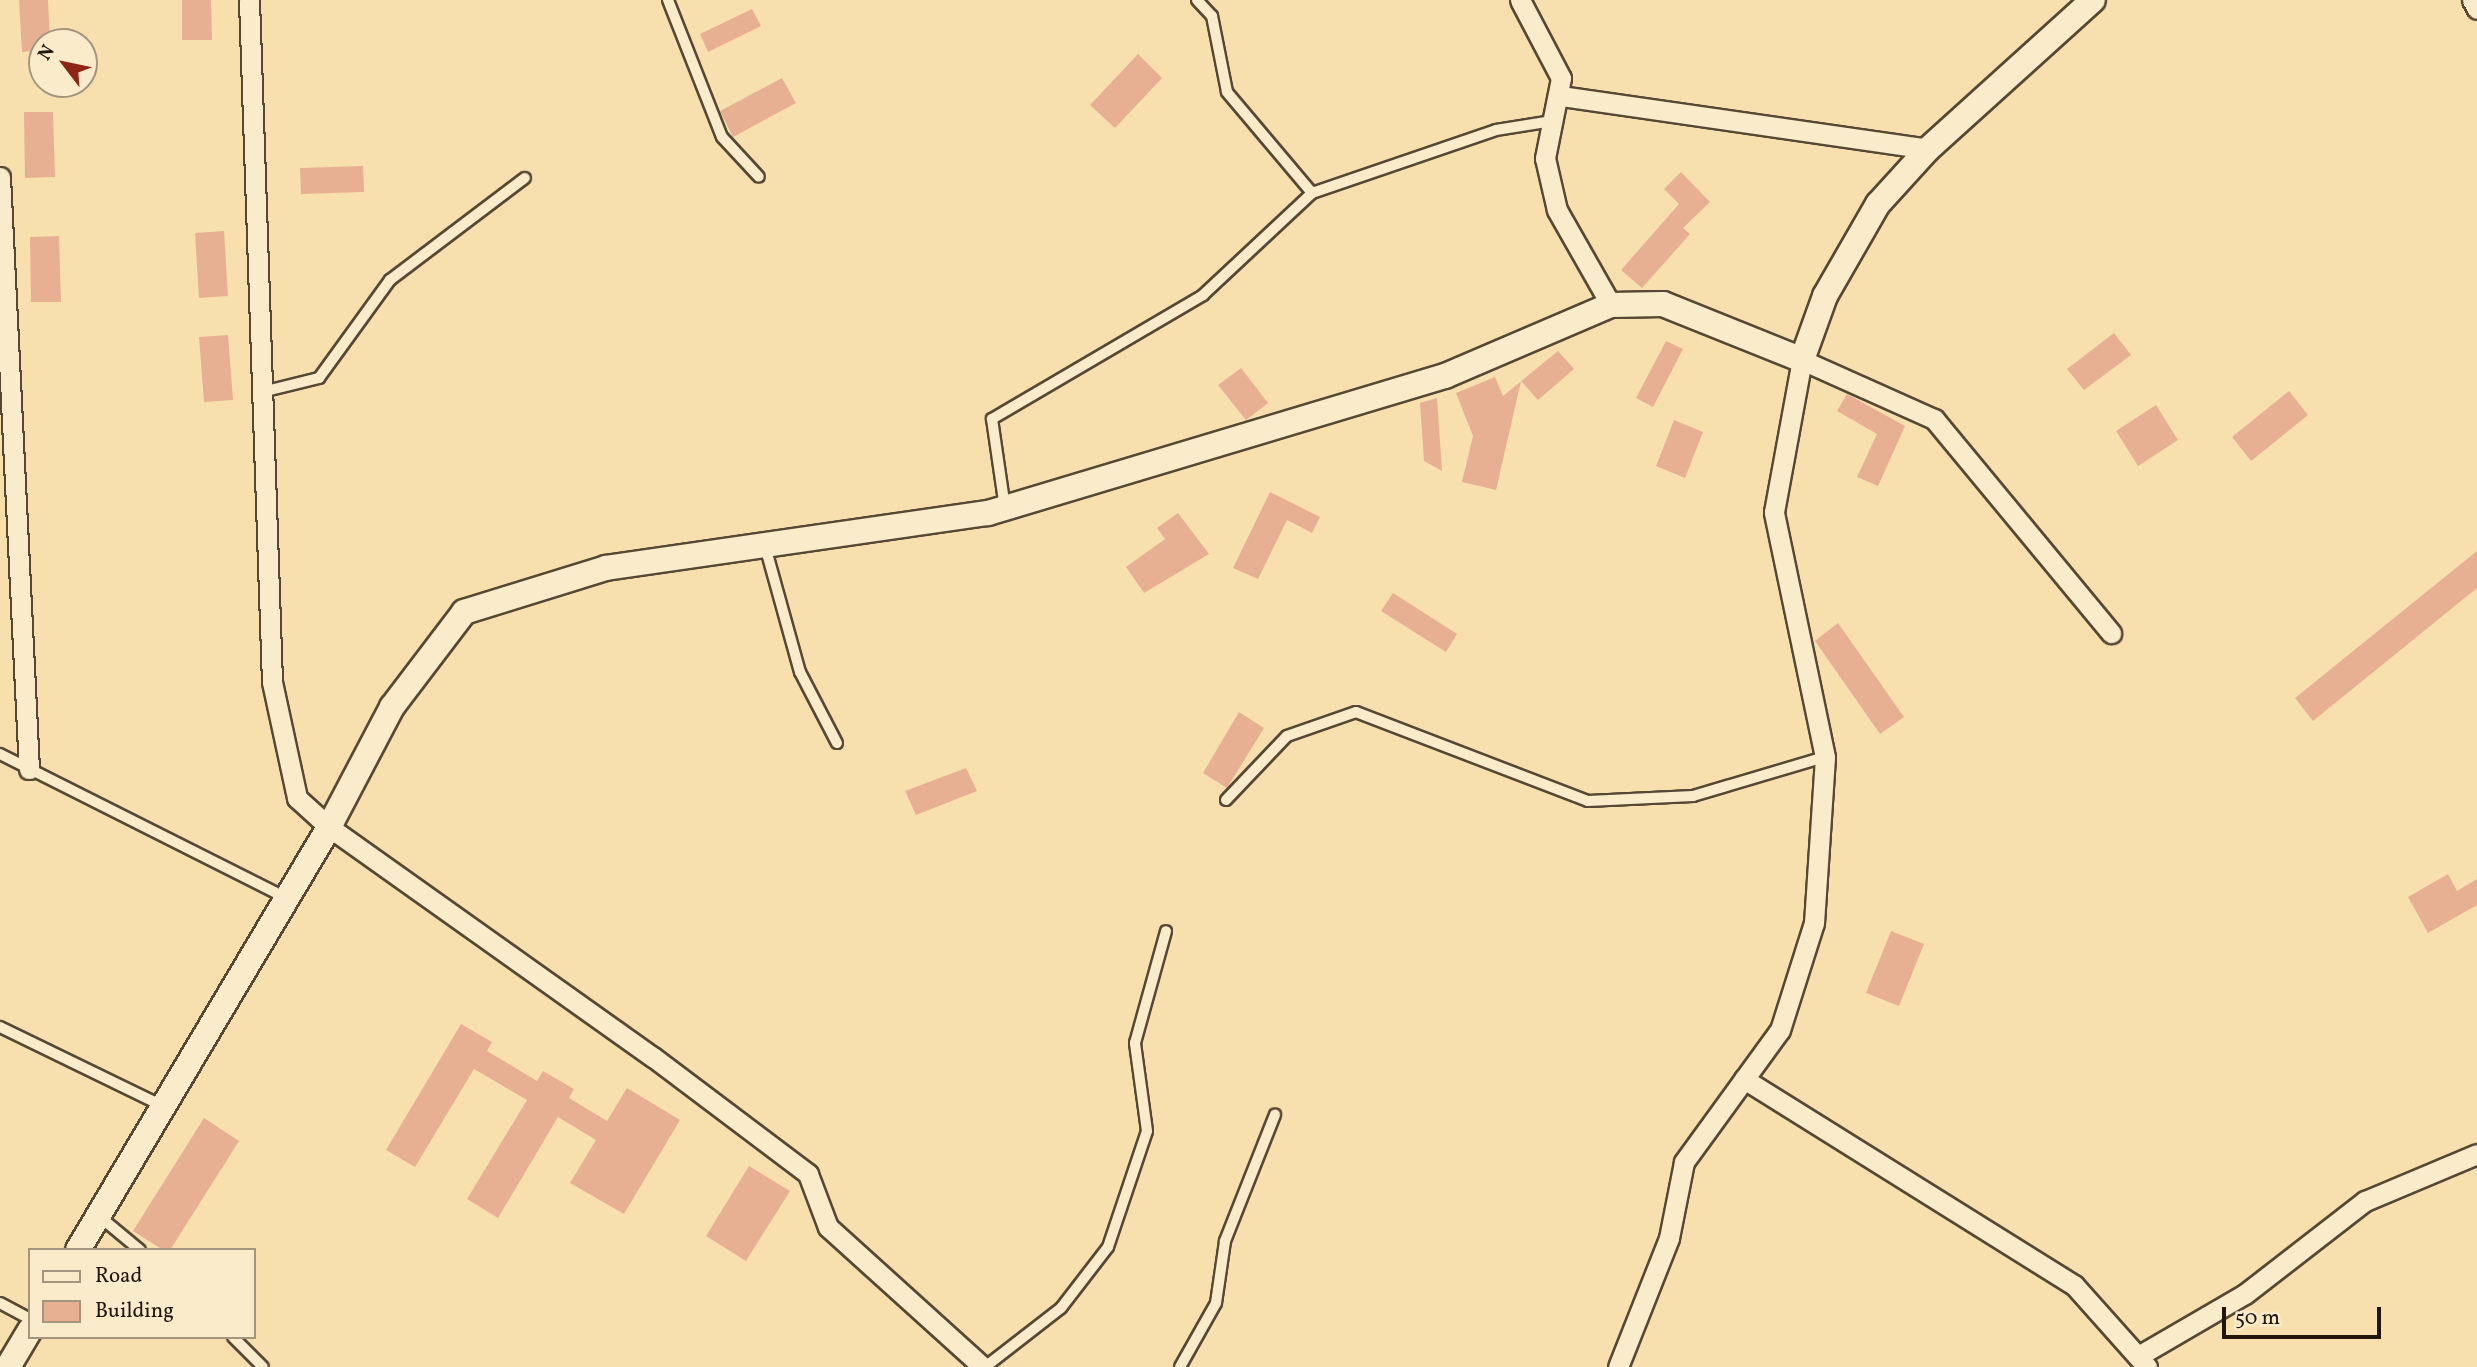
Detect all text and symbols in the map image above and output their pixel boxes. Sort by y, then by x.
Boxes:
north arrow [28,28,98,98]
text: N [32,40,62,66]
legend [28,1248,256,1339]
text: Road [95,1262,142,1291]
scale bar [2225,1294,2384,1338]
text: Building [95,1297,174,1326]
text: 50 m [2235,1304,2280,1333]

